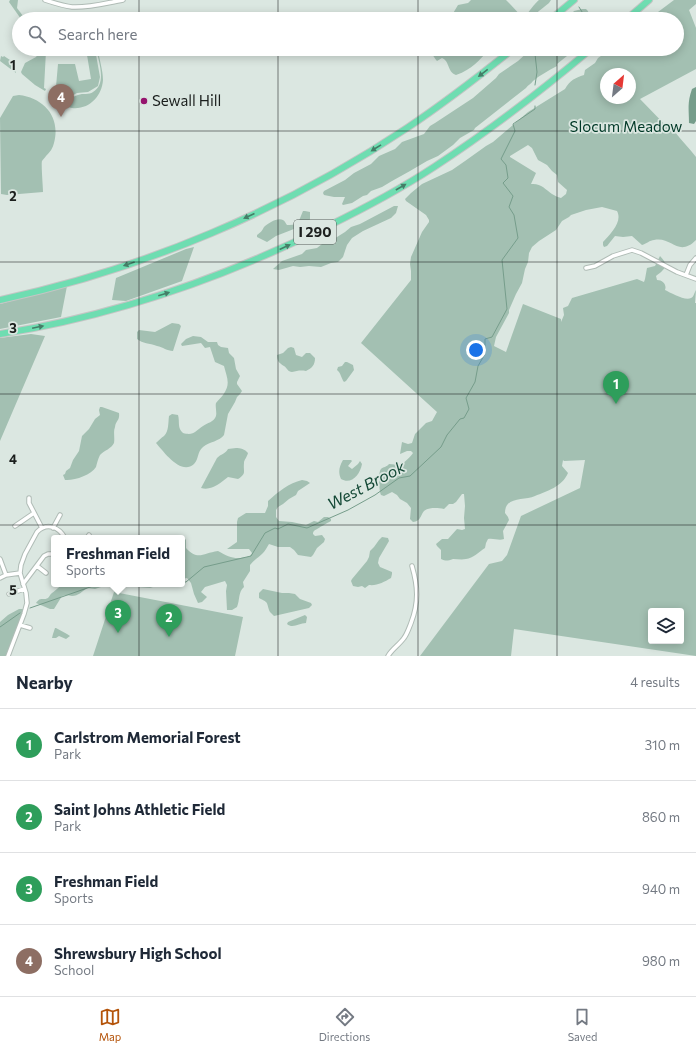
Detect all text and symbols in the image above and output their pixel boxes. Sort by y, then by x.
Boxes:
search box [12,12,684,56]
icon: search [26,23,48,45]
text: Search here [58,25,137,43]
text: 1 [10,57,16,73]
north arrow [600,68,636,104]
one-way arrow [477,69,488,78]
pin: 4 [48,84,74,117]
place label: Sewall Hill [152,91,221,109]
marker: Sewall Hill [139,96,149,106]
park label: Slocum Meadow [570,117,682,135]
one-way arrow [370,144,382,151]
one-way arrow [395,184,407,191]
text: 2 [9,188,17,204]
one-way arrow [244,213,255,219]
road number: I 290 [294,220,336,244]
one-way arrow [279,244,291,250]
one-way arrow [122,262,134,268]
one-way arrow [158,290,170,296]
text: 3 [9,320,17,336]
one-way arrow [32,323,44,329]
your location [466,340,486,360]
pin: 1 [603,371,629,404]
text: 4 [9,451,17,467]
water label: West Brook [324,456,408,513]
popup [51,535,185,587]
text: Freshman Field [66,544,170,562]
text: Sports [66,562,105,578]
text: 5 [9,582,17,598]
pin: 3 [105,600,131,633]
pin: 2 [156,604,182,637]
map controls [648,608,684,644]
button: layers [648,608,684,644]
text: Nearby [16,672,73,693]
text: 4 results [630,674,680,690]
text: Carlstrom Memorial Forest [54,728,241,746]
text: 1 [26,737,32,753]
text: 310 m [645,737,680,753]
text: Park [54,746,81,762]
text: Saint Johns Athletic Field [54,800,225,818]
text: 2 [25,809,33,825]
text: 860 m [642,809,680,825]
text: Park [54,818,81,834]
text: Freshman Field [54,872,158,890]
text: 3 [25,881,33,897]
text: 940 m [642,881,680,897]
text: Sports [54,890,94,906]
text: Shrewsbury High School [54,944,222,962]
text: 4 [25,953,33,969]
text: 980 m [642,953,680,969]
text: School [54,962,94,978]
tab: Map [99,1006,121,1043]
tab: Directions [319,1006,370,1043]
tab: Saved [568,1006,597,1043]

